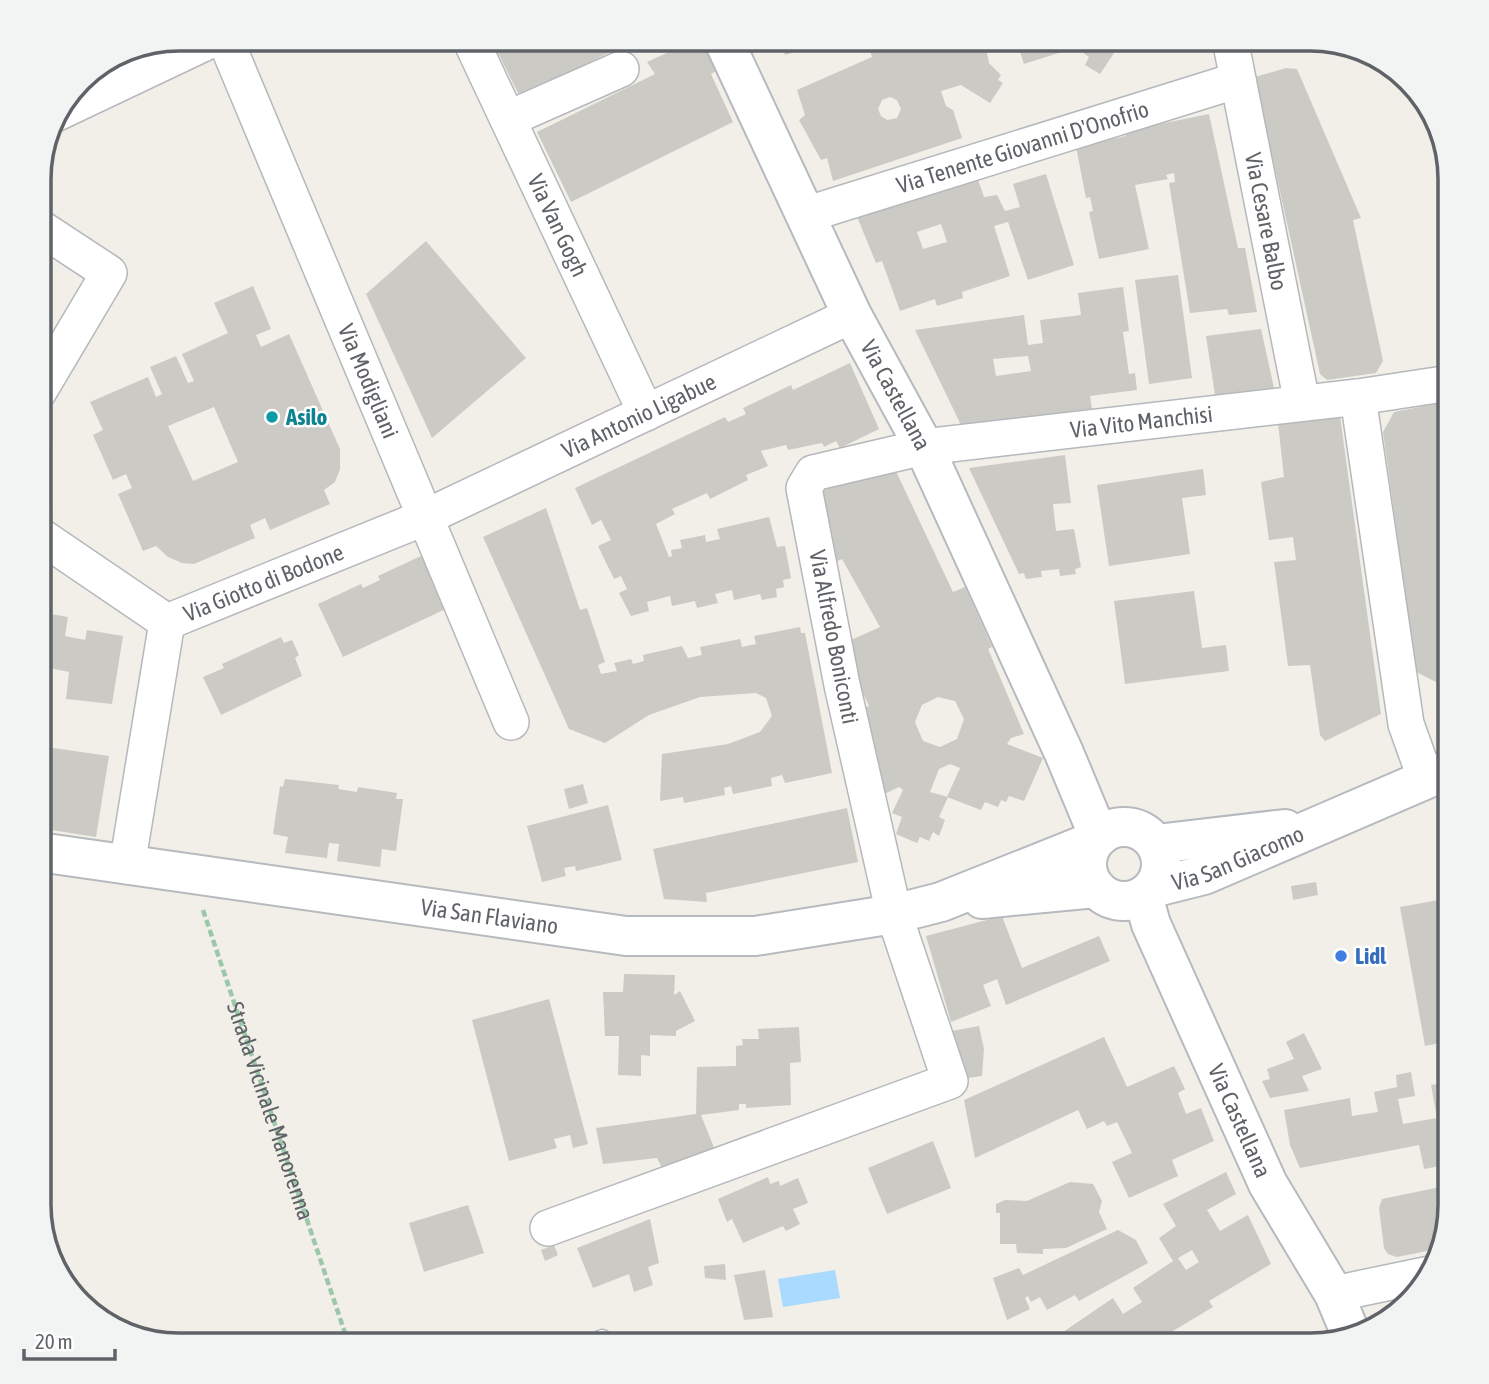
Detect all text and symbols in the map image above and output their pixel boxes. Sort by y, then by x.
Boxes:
street label: Via Tenente Giovanni D'Onofrio [893,96,1152,199]
street label: Via Cesare Balbo [1240,150,1292,293]
street label: Via Van Gogh [523,170,593,281]
street label: Via Modigliani [333,320,404,442]
street label: Via Castellana [855,336,936,455]
street label: Via Antonio Ligabue [558,368,720,464]
street label: Via Vito Manchisi [1069,401,1214,443]
place label: Asilo [285,404,328,430]
marker: Asilo [264,409,280,425]
street label: Via Giotto di Bodone [180,539,347,627]
street label: Via Alfredo Boniconti [804,548,864,726]
street label: Via San Giacomo [1169,821,1308,896]
street label: Via San Flaviano [419,894,560,939]
place label: Lidl [1355,943,1387,969]
marker: Lidl [1333,948,1349,964]
street label: Strada Vicinale Manorenna [222,999,319,1223]
street label: Via Castellana [1203,1060,1276,1181]
scale bar [24,1318,116,1362]
text: 20 m [35,1329,73,1353]

